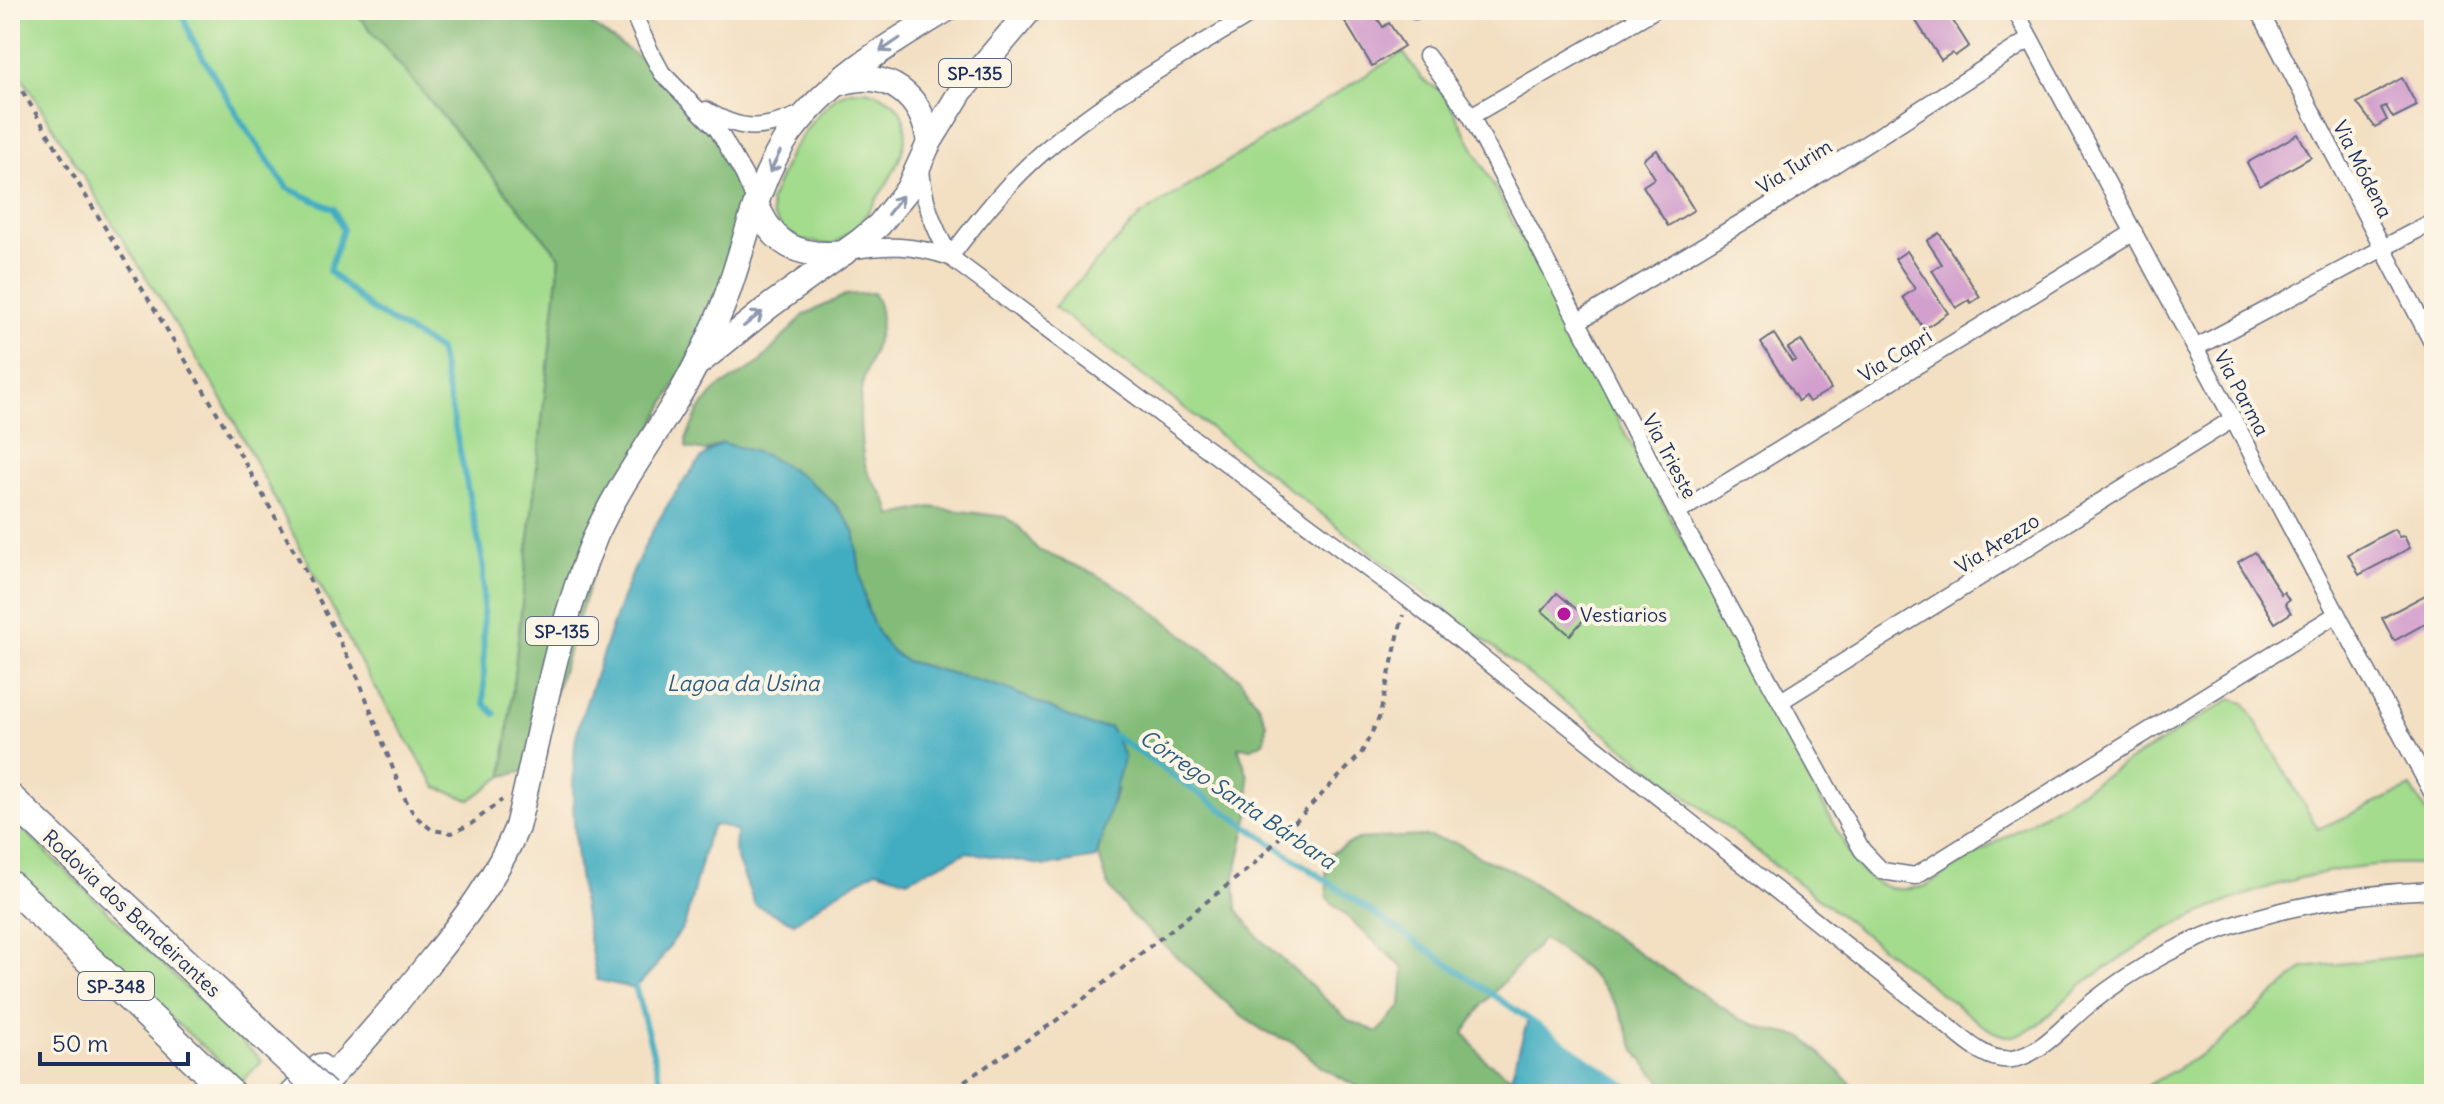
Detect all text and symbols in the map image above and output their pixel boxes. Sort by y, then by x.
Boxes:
one-way arrow [880,37,902,53]
road number: SP-135 [939,59,1011,87]
street label: Via Módena [2328,116,2398,222]
street label: Via Turim [1752,133,1836,199]
one-way arrow [767,150,782,174]
one-way arrow [887,195,904,216]
one-way arrow [742,310,763,327]
street label: Via Capri [1854,323,1936,387]
street label: Via Parma [2209,346,2275,440]
street label: Via Trieste [1637,409,1703,503]
street label: Via Arezzo [1950,507,2044,579]
place label: Vestiarios [1580,602,1667,627]
marker: Vestiarios [1555,605,1573,623]
road number: SP-135 [526,617,598,645]
water label: Lagoa da Usina [667,669,821,697]
water label: Córrego Santa Bárbara [1135,723,1342,876]
street label: Rodovia dos Bandeirantes [38,824,226,1002]
road number: SP-348 [78,972,154,1000]
scale bar [40,1016,188,1066]
text: 50 m [52,1028,108,1058]

